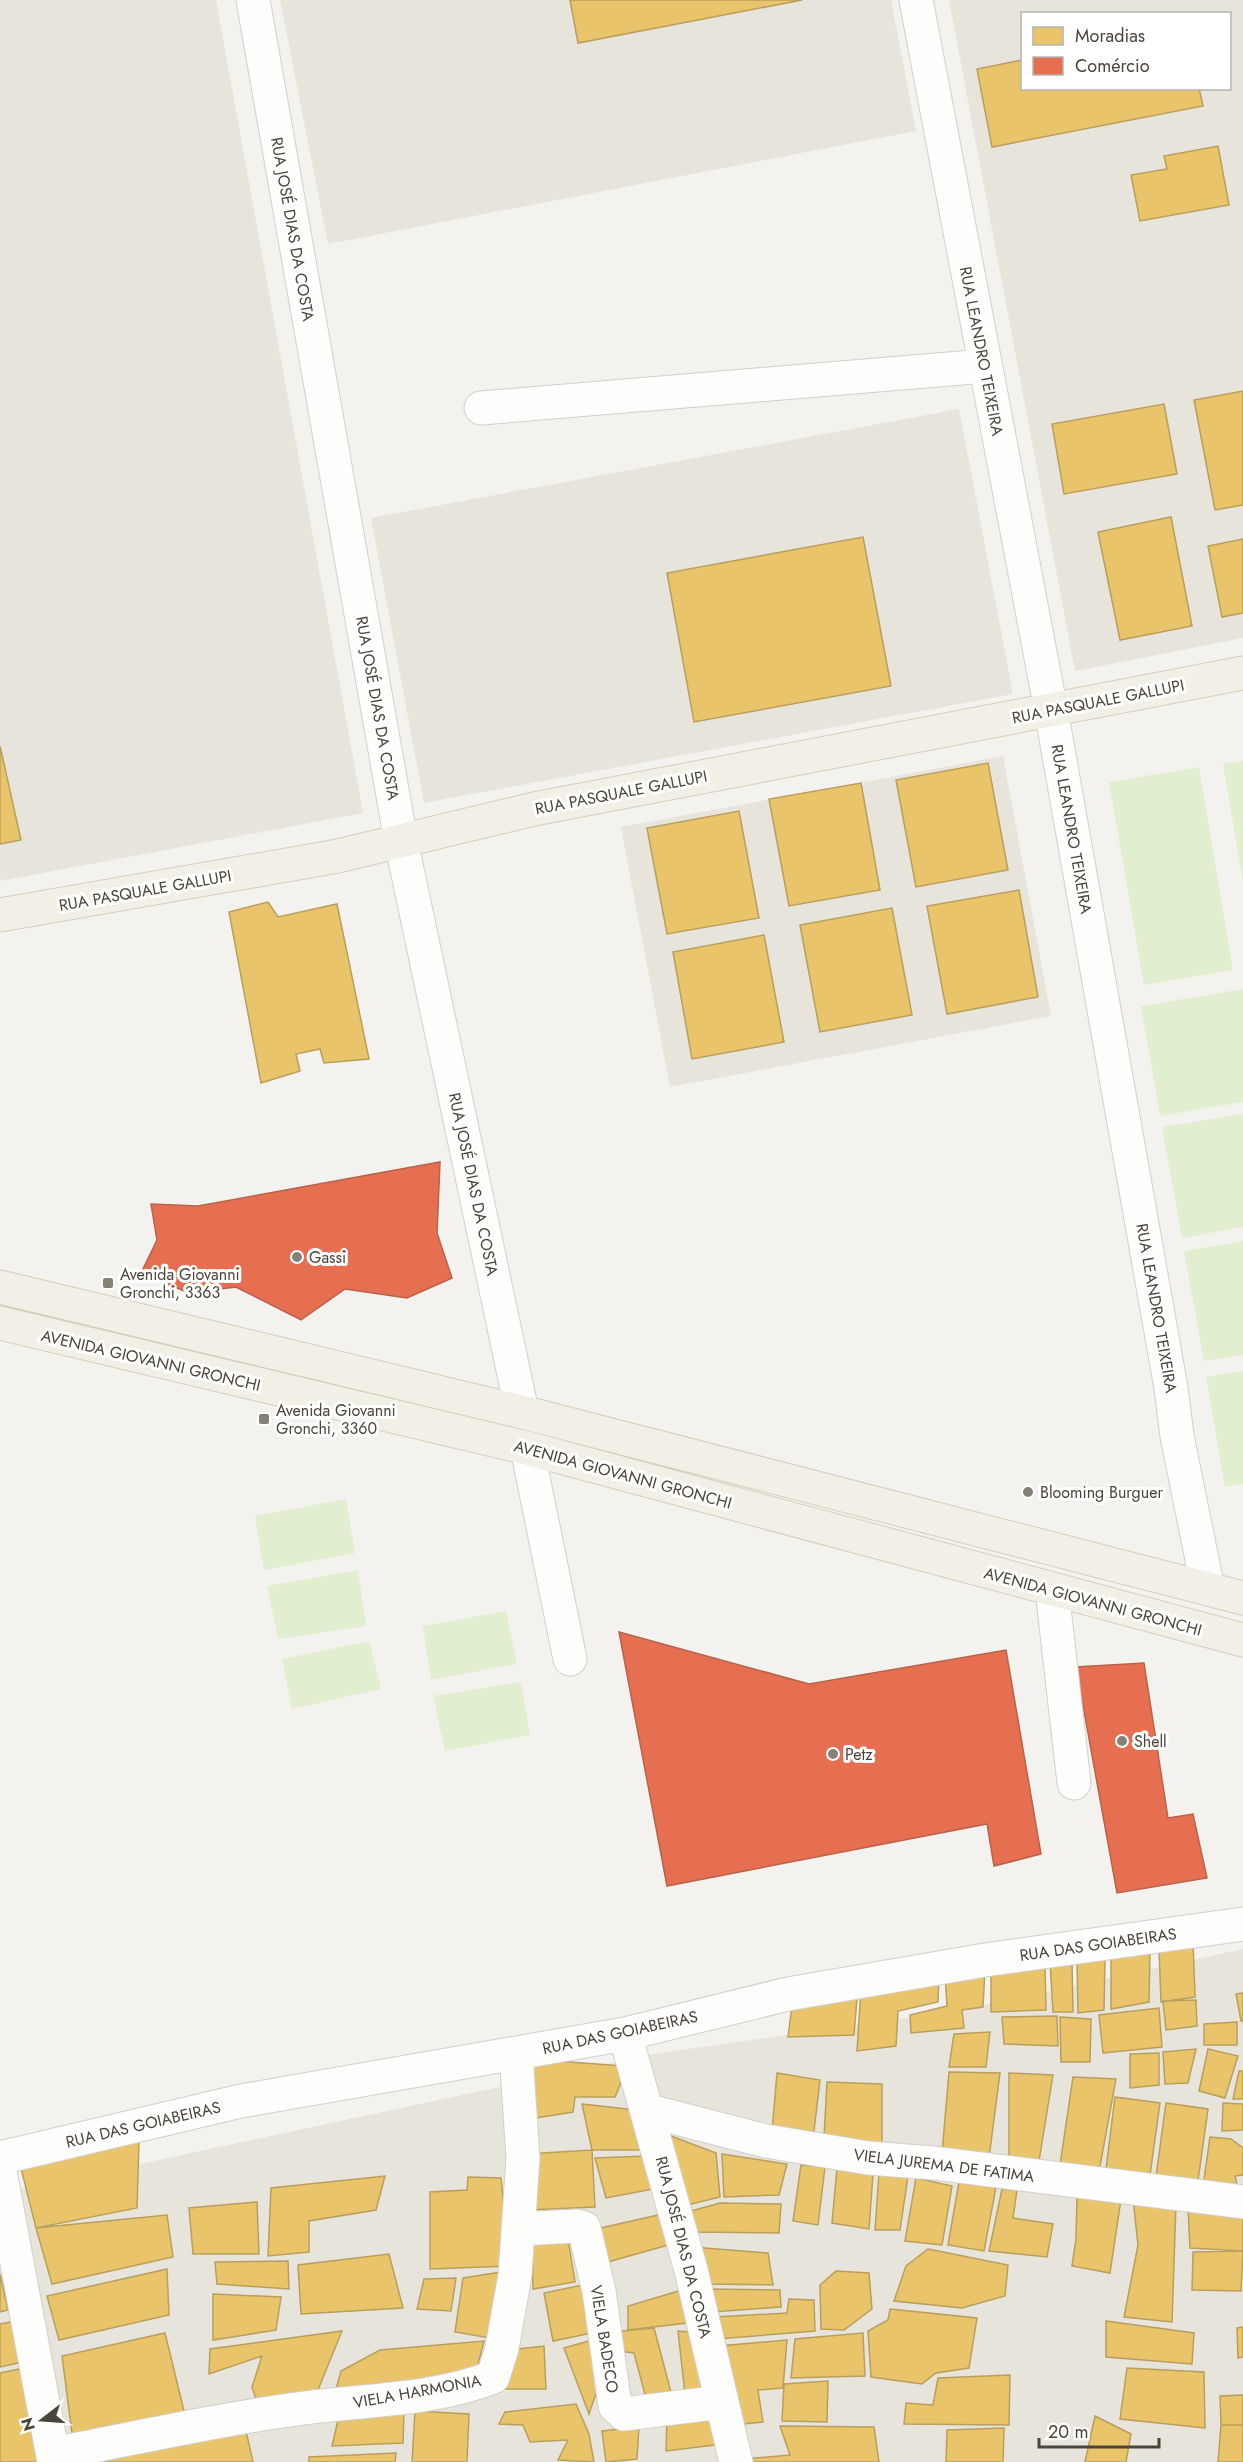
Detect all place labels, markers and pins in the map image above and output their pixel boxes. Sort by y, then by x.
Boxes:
place label: Gassi [309,1246,346,1269]
marker: Gassi [290,1250,304,1264]
place label: Avenida Giovanni Gronchi, 3363 [120,1263,240,1304]
marker: Avenida Giovanni Gronchi, 3363 [101,1276,115,1290]
place label: Avenida Giovanni Gronchi, 3360 [276,1399,396,1440]
marker: Avenida Giovanni Gronchi, 3360 [257,1412,271,1426]
place label: Blooming Burguer [1040,1481,1163,1504]
marker: Blooming Burguer [1021,1485,1035,1499]
place label: Shell [1134,1730,1167,1753]
marker: Shell [1115,1734,1129,1748]
place label: Petz [845,1743,873,1766]
marker: Petz [826,1747,840,1761]

